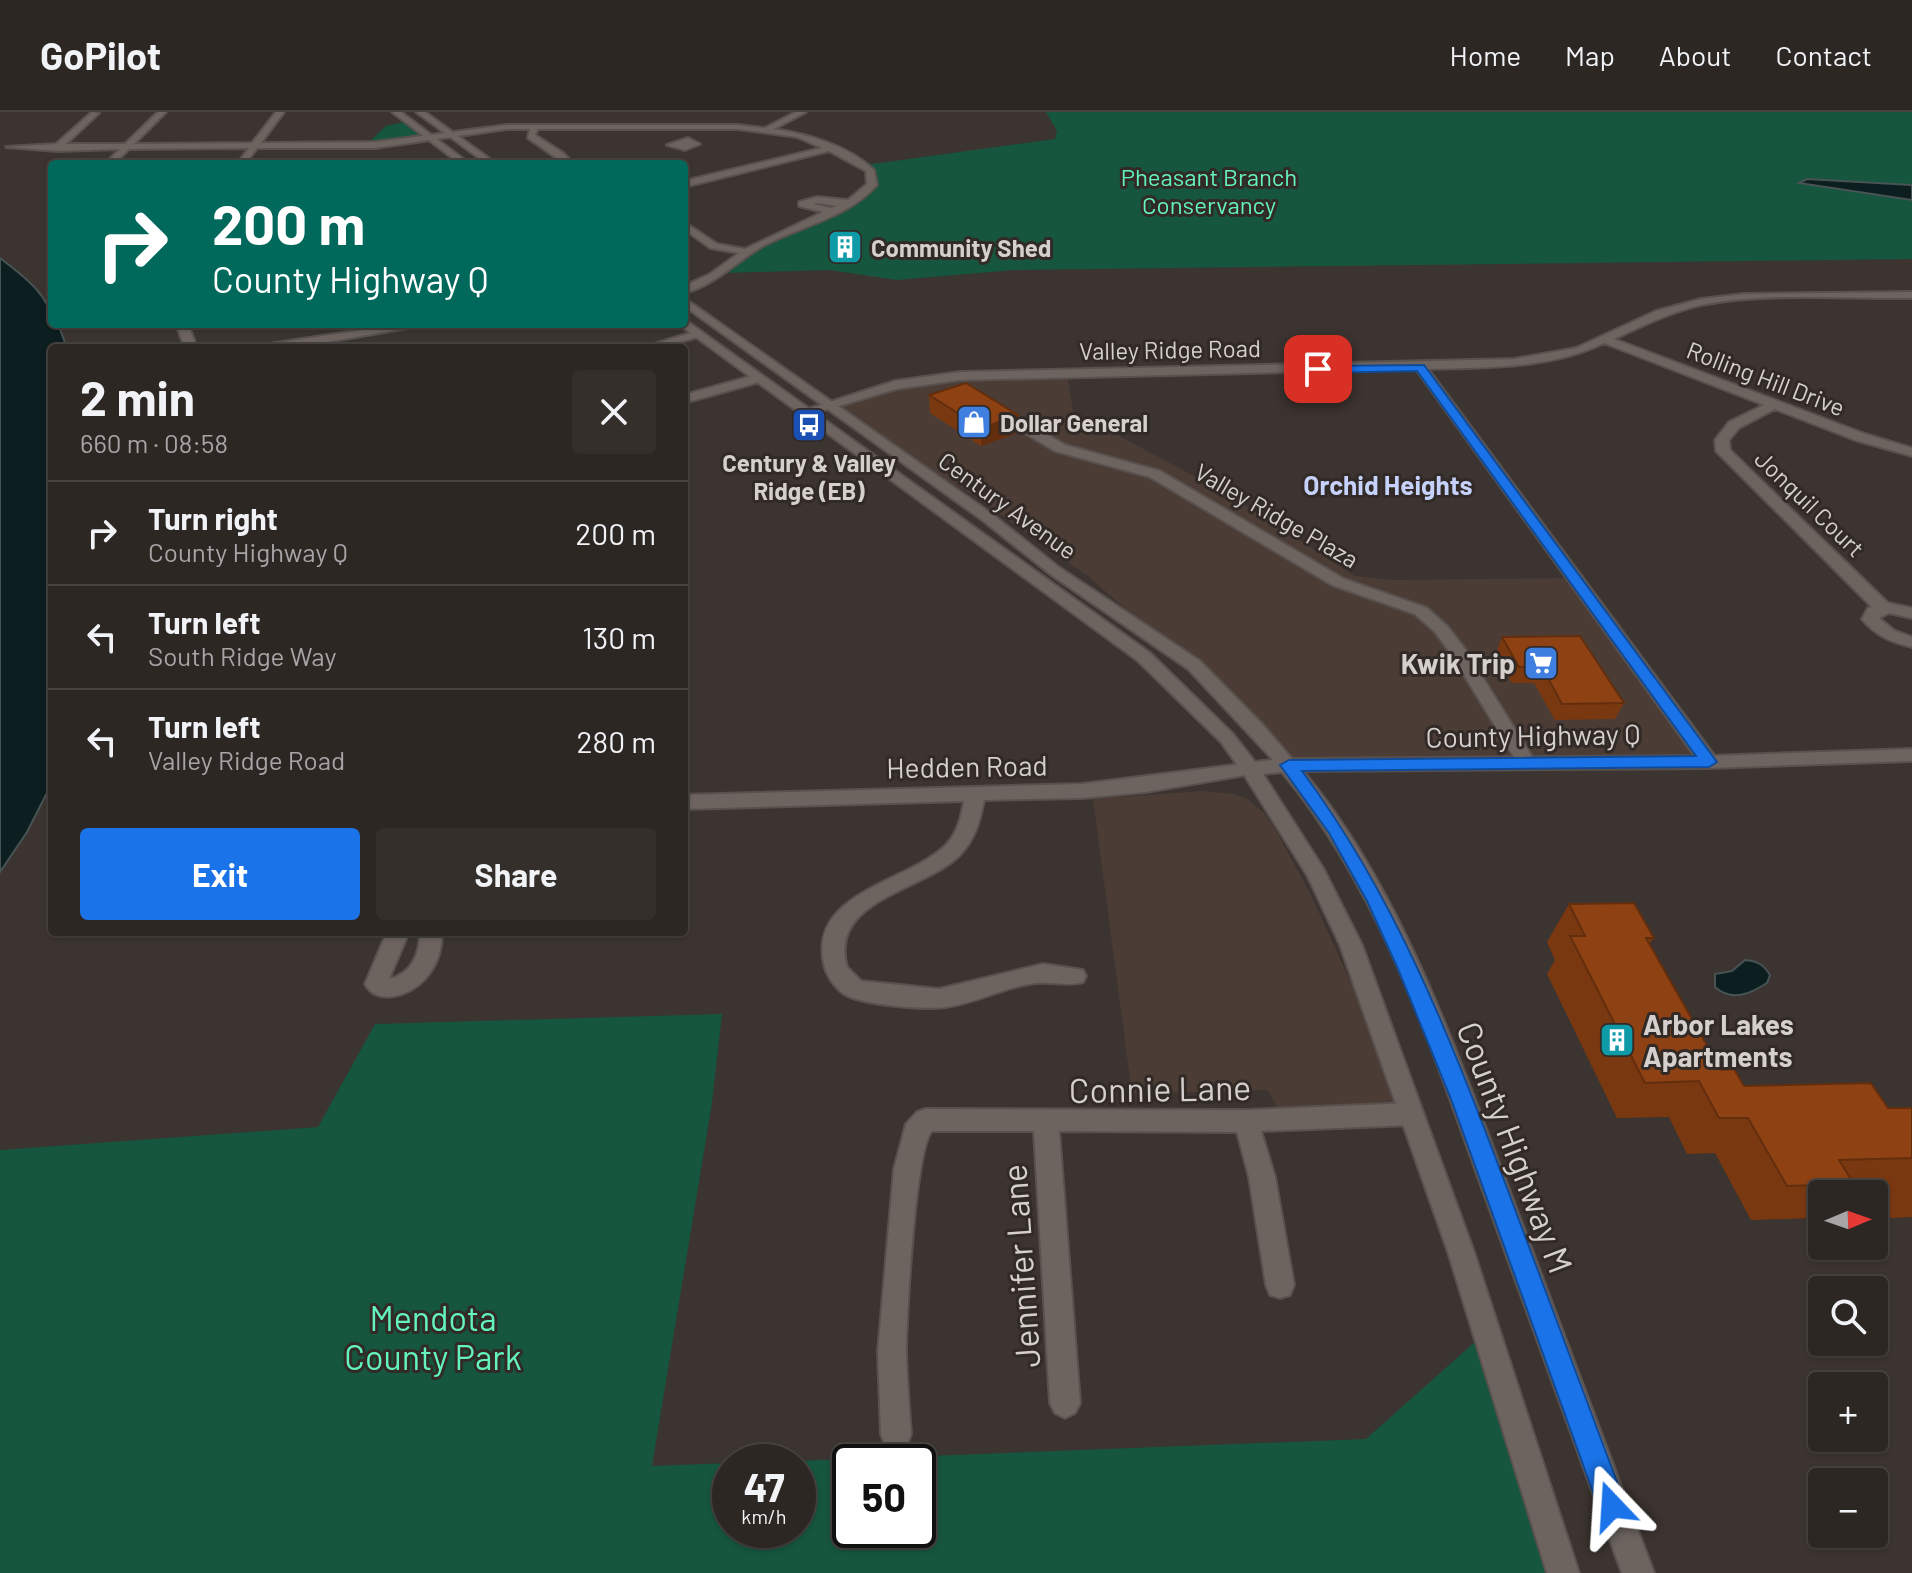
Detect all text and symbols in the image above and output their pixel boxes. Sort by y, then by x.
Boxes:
text: GoPilot [40,32,161,78]
text: Home [1450,38,1521,72]
text: Map [1565,38,1615,72]
text: About [1659,38,1731,72]
text: Contact [1775,38,1872,72]
park label: Pheasant Branch Conservancy [1121,162,1297,219]
text: 200 m [212,189,365,256]
icon: right [80,192,184,296]
building icon: Community Shed [826,228,864,266]
place label: Community Shed [871,233,1051,262]
text: County Highway Q [212,257,488,300]
street label: Valley Ridge Road [1079,333,1261,365]
pin [1284,335,1352,403]
street label: Rolling Hill Drive [1683,335,1849,421]
icon: arrive [1296,347,1340,391]
text: 2 min [80,368,195,426]
button: close [572,370,656,454]
shop icon: Dollar General [955,403,993,441]
bus stop icon: Century & Valley Ridge (EB) [790,406,828,444]
place label: Dollar General [1000,408,1148,437]
text: 660 m · 08:58 [80,427,228,458]
street label: Jonquil Court [1749,444,1871,562]
street label: Century Avenue [933,445,1083,565]
place label: Century & Valley Ridge (EB) [722,448,896,505]
street label: Valley Ridge Plaza [1190,456,1364,574]
district label: Orchid Heights [1303,469,1473,500]
text: Turn right [148,500,278,536]
icon: right [80,511,124,555]
text: 200 m [575,515,656,551]
text: County Highway Q [148,536,348,567]
text: Turn left [148,604,261,640]
icon: left [80,615,124,659]
text: 130 m [582,619,656,655]
text: South Ridge Way [148,640,336,671]
supermarket icon: Kwik Trip [1522,644,1560,682]
place label: Kwik Trip [1401,646,1515,680]
text: Turn left [148,708,261,744]
street label: County Highway Q [1425,716,1641,754]
icon: left [80,719,124,763]
text: 280 m [577,723,656,759]
text: Valley Ridge Road [148,744,345,775]
street label: Hedden Road [886,748,1048,784]
button: Exit [80,828,360,920]
button: Share [376,828,656,920]
place label: Arbor Lakes Apartments [1643,1007,1794,1073]
street label: County Highway M [1449,1016,1583,1278]
building icon: Arbor Lakes Apartments [1598,1021,1636,1059]
street label: Connie Lane [1069,1066,1251,1110]
street label: Jennifer Lane [992,1163,1048,1369]
north arrow [1808,1180,1888,1260]
map controls [1808,1180,1888,1548]
button: search [1808,1276,1888,1356]
park label: Mendota County Park [344,1297,522,1377]
button: + [1808,1372,1888,1452]
speed limit sign: 50 [832,1444,936,1548]
text: 47 [743,1462,785,1510]
position arrow [1570,1464,1654,1548]
button: − [1808,1468,1888,1548]
text: km/h [741,1504,787,1528]

